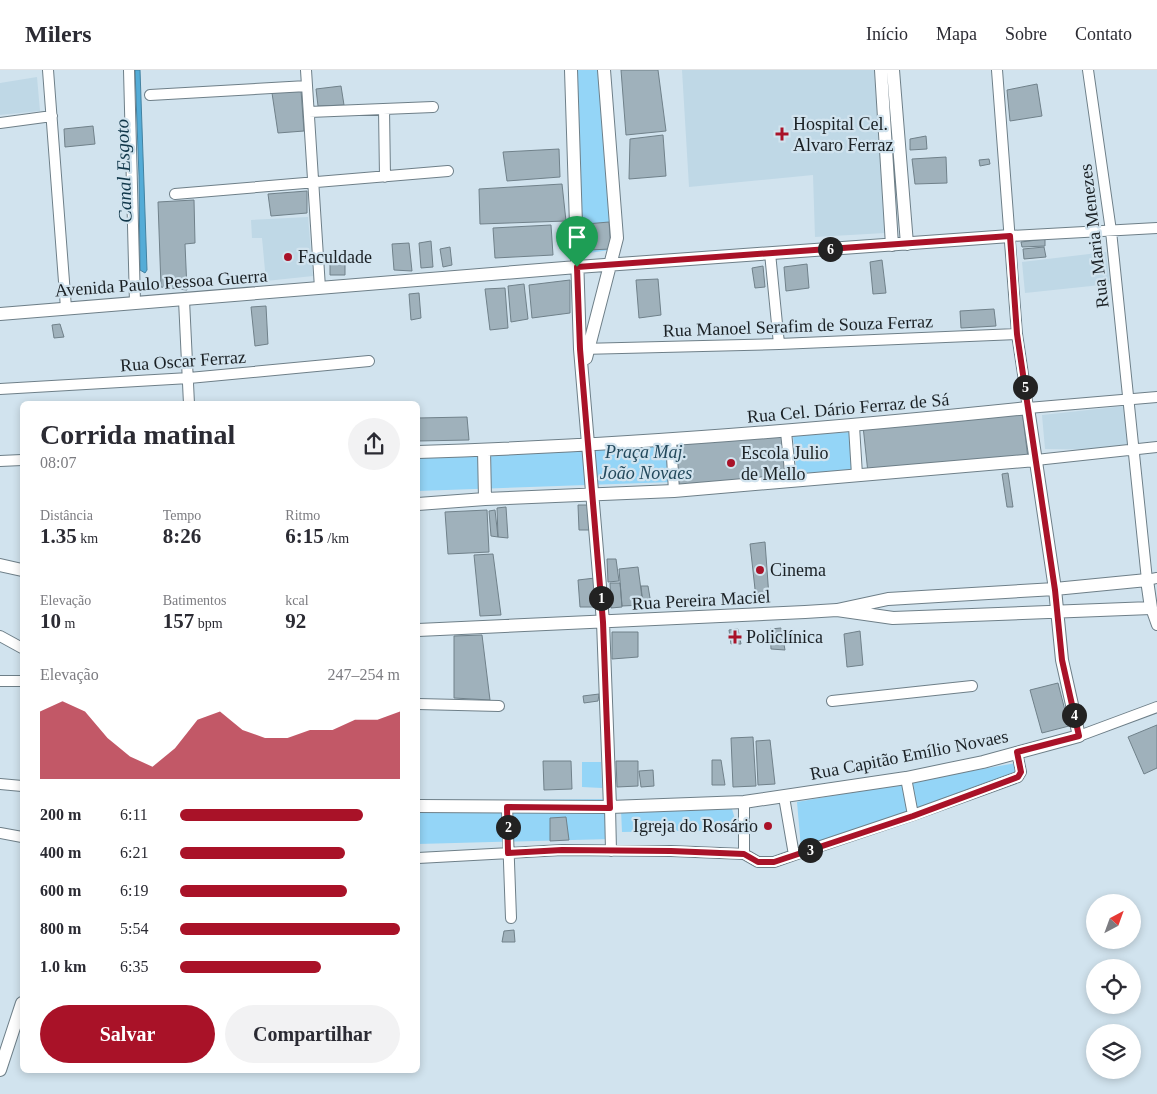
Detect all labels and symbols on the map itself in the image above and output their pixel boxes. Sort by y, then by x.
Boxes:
place label: Hospital Cel. Alvaro Ferraz [793,114,893,155]
water label: Canal Esgoto [111,119,136,223]
marker: Hospital Cel. Alvaro Ferraz [775,127,789,141]
street label: Rua Maria Menezes [1075,163,1113,309]
pin [556,216,598,267]
pin: 6 [818,236,842,262]
place label: Faculdade [298,247,372,267]
marker: Faculdade [282,251,294,263]
street label: Avenida Paulo Pessoa Guerra [54,266,268,300]
street label: Rua Manoel Serafim de Souza Ferraz [663,311,933,341]
street label: Rua Oscar Ferraz [119,347,247,375]
pin: 5 [1012,374,1038,400]
street label: Rua Cel. Dário Ferraz de Sá [746,389,950,427]
park label: Praça Maj. João Novaes [600,442,692,483]
place label: Escola Julio de Mello [741,443,829,484]
marker: Escola Julio de Mello [725,457,737,469]
place label: Cinema [770,560,826,580]
marker: Cinema [754,564,766,576]
pin: 1 [588,586,614,610]
street label: Rua Pereira Maciel [631,586,771,614]
place label: Policlínica [746,627,823,647]
marker: Policlínica [728,630,742,644]
pin: 4 [1062,702,1086,728]
street label: Rua Capitão Emílio Novaes [808,726,1010,784]
pin: 2 [496,814,520,840]
place label: Igreja do Rosário [633,816,758,836]
marker: Igreja do Rosário [762,820,774,832]
pin: 3 [798,838,822,862]
north arrow [1086,894,1141,949]

